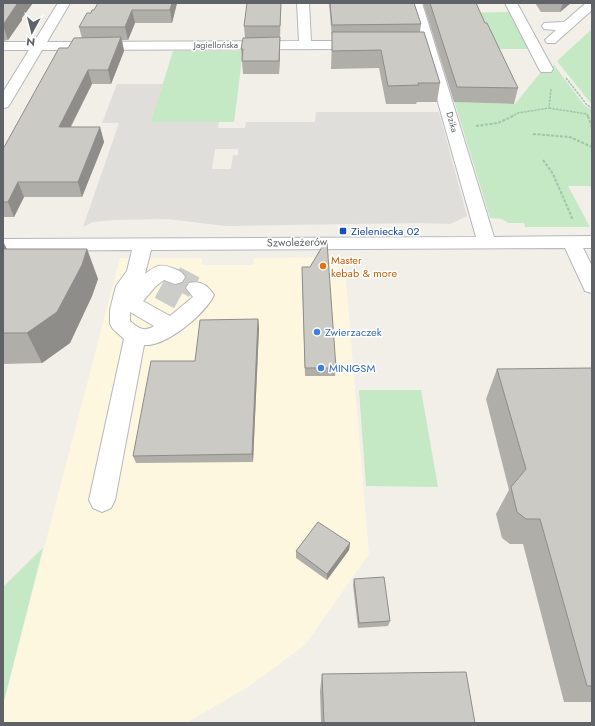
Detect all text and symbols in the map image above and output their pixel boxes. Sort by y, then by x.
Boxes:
north arrow [12,12,52,52]
text: N [25,33,36,50]
street label: Jagiellońska [193,38,238,51]
street label: Dzika [443,110,462,134]
place label: Zieleniecka 02 [351,223,420,239]
marker: Zieleniecka 02 [338,226,348,236]
street label: Szwoleżerów [267,233,328,251]
place label: Master kebab & more [331,252,397,281]
marker: Master kebab & more [318,261,328,271]
place label: Zwierzaczek [325,324,382,340]
marker: Zwierzaczek [312,327,322,337]
place label: MINIGSM [329,360,375,376]
marker: MINIGSM [316,363,326,373]

